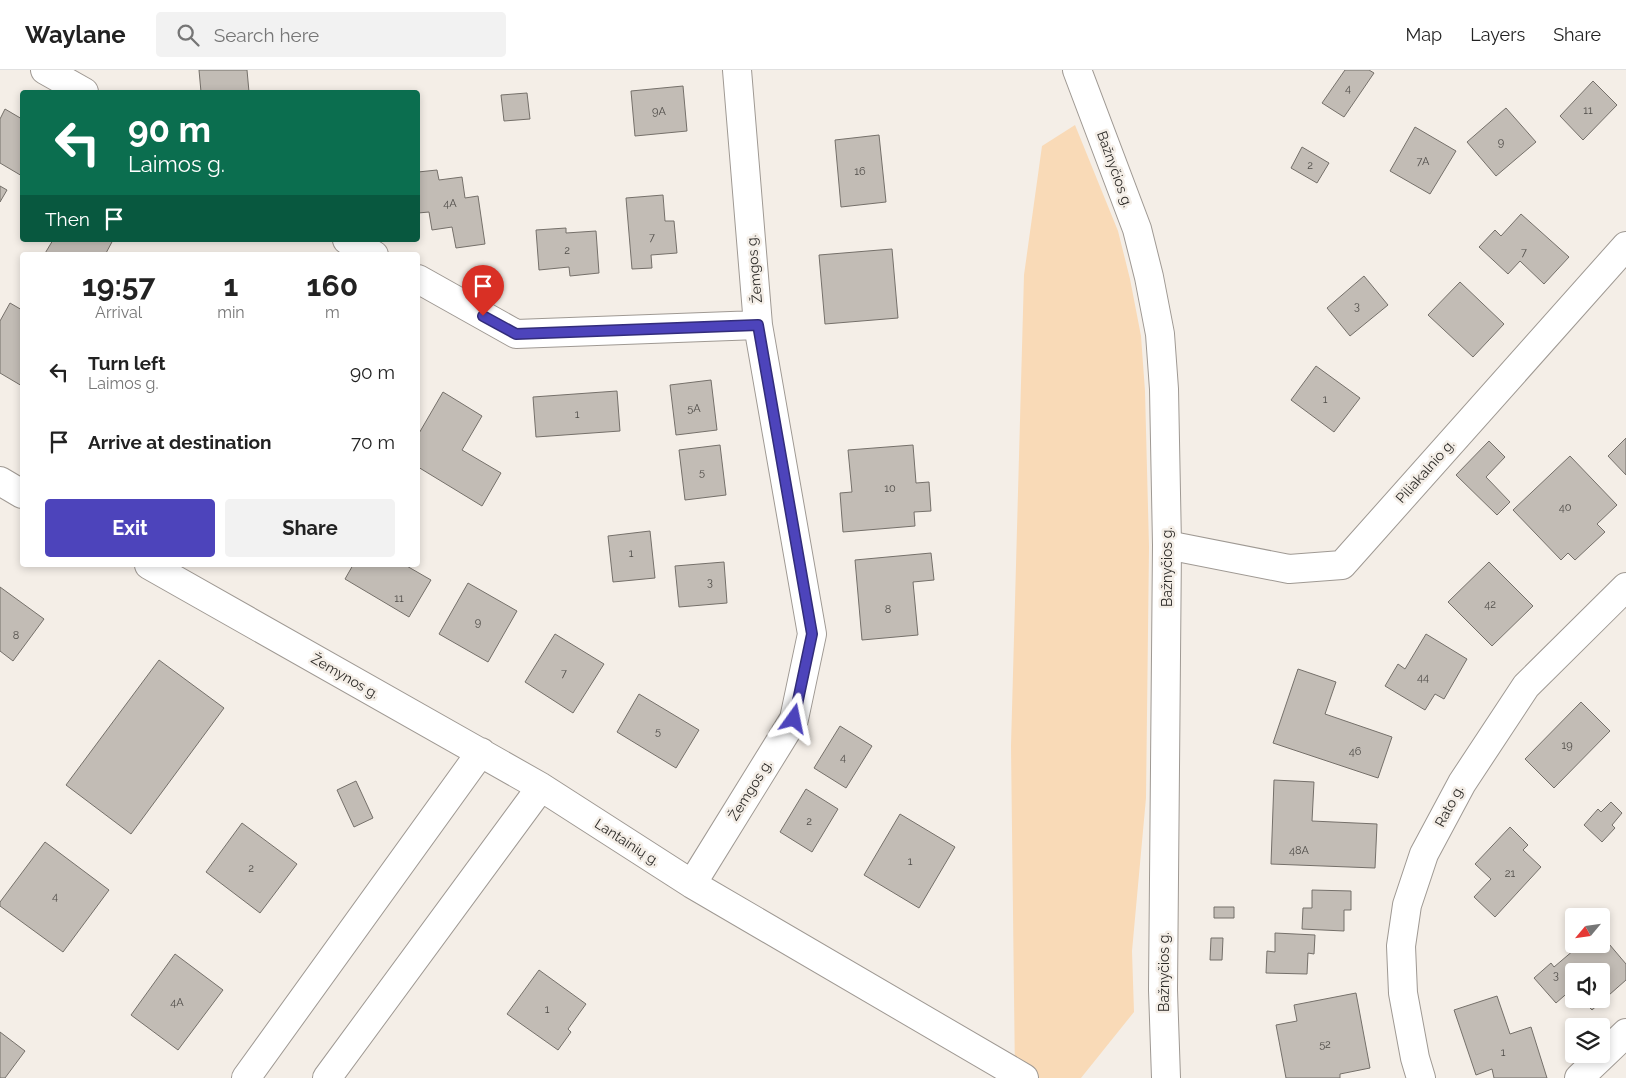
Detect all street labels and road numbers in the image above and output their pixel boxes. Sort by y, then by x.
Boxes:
street label: Bažnyčios g. [1094,129,1136,209]
street label: Žemgos g. [742,234,765,304]
street label: Piliakalnio g. [1392,436,1458,506]
street label: Bažnyčios g. [1159,527,1175,607]
street label: Žemynos g. [308,649,382,702]
street label: Žemgos g. [724,756,775,823]
street label: Rato g. [1432,783,1466,829]
street label: Lantainių g. [592,815,662,869]
street label: Bažnyčios g. [1156,932,1172,1012]

